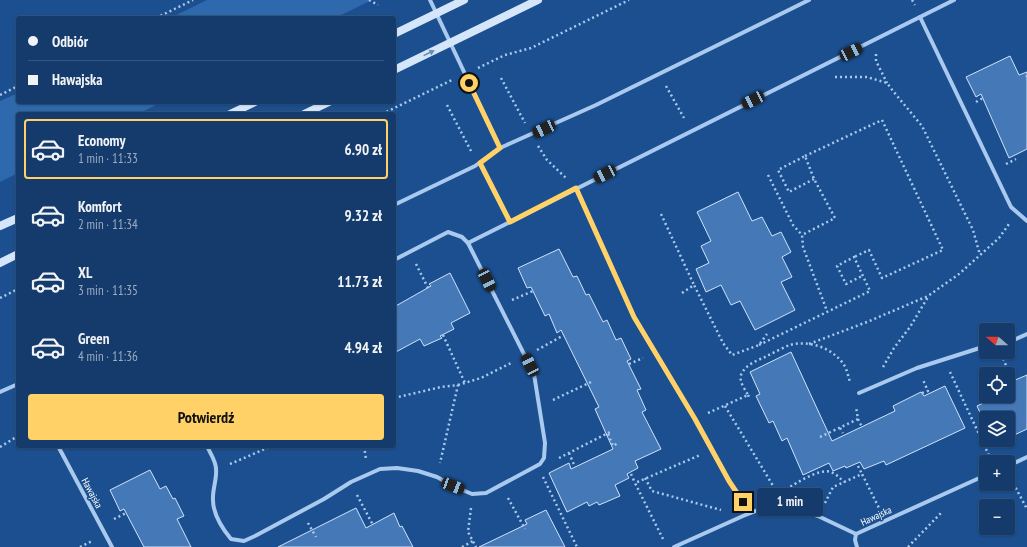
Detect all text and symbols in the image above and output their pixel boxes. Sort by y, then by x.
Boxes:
text: Odbiór [52,32,88,51]
car [838,41,864,63]
one-way arrow [423,50,435,56]
text: Hawajska [52,70,102,89]
route start [460,74,478,92]
car [740,89,766,111]
car [531,118,557,140]
icon: car [30,131,66,167]
text: Economy [78,131,126,150]
text: 6.90 zł [345,140,382,159]
text: 1 min · 11:33 [78,150,138,167]
car [592,163,618,185]
icon: car [30,197,66,233]
text: Komfort [78,197,122,216]
text: 9.32 zł [345,206,382,225]
text: 2 min · 11:34 [78,216,138,233]
icon: car [30,263,66,299]
text: XL [78,263,92,282]
car [476,267,498,293]
text: 11.73 zł [337,272,382,291]
text: 3 min · 11:35 [78,282,138,299]
north arrow [979,323,1015,359]
map controls [979,323,1015,535]
icon: car [30,329,66,365]
text: Green [78,329,110,348]
text: 4.94 zł [345,338,382,357]
text: 4 min · 11:36 [78,348,138,365]
car [519,352,541,378]
button: locate [979,367,1015,403]
button: Potwierdź [28,394,384,440]
button: layers [979,411,1015,447]
button: + [979,455,1015,491]
street label: Hawajska [79,476,105,510]
car [440,476,466,496]
callout: 1 min [757,488,823,516]
route end [734,493,752,511]
text: 1 min [777,493,803,510]
button: − [979,499,1015,535]
street label: Hawajska [858,503,894,529]

